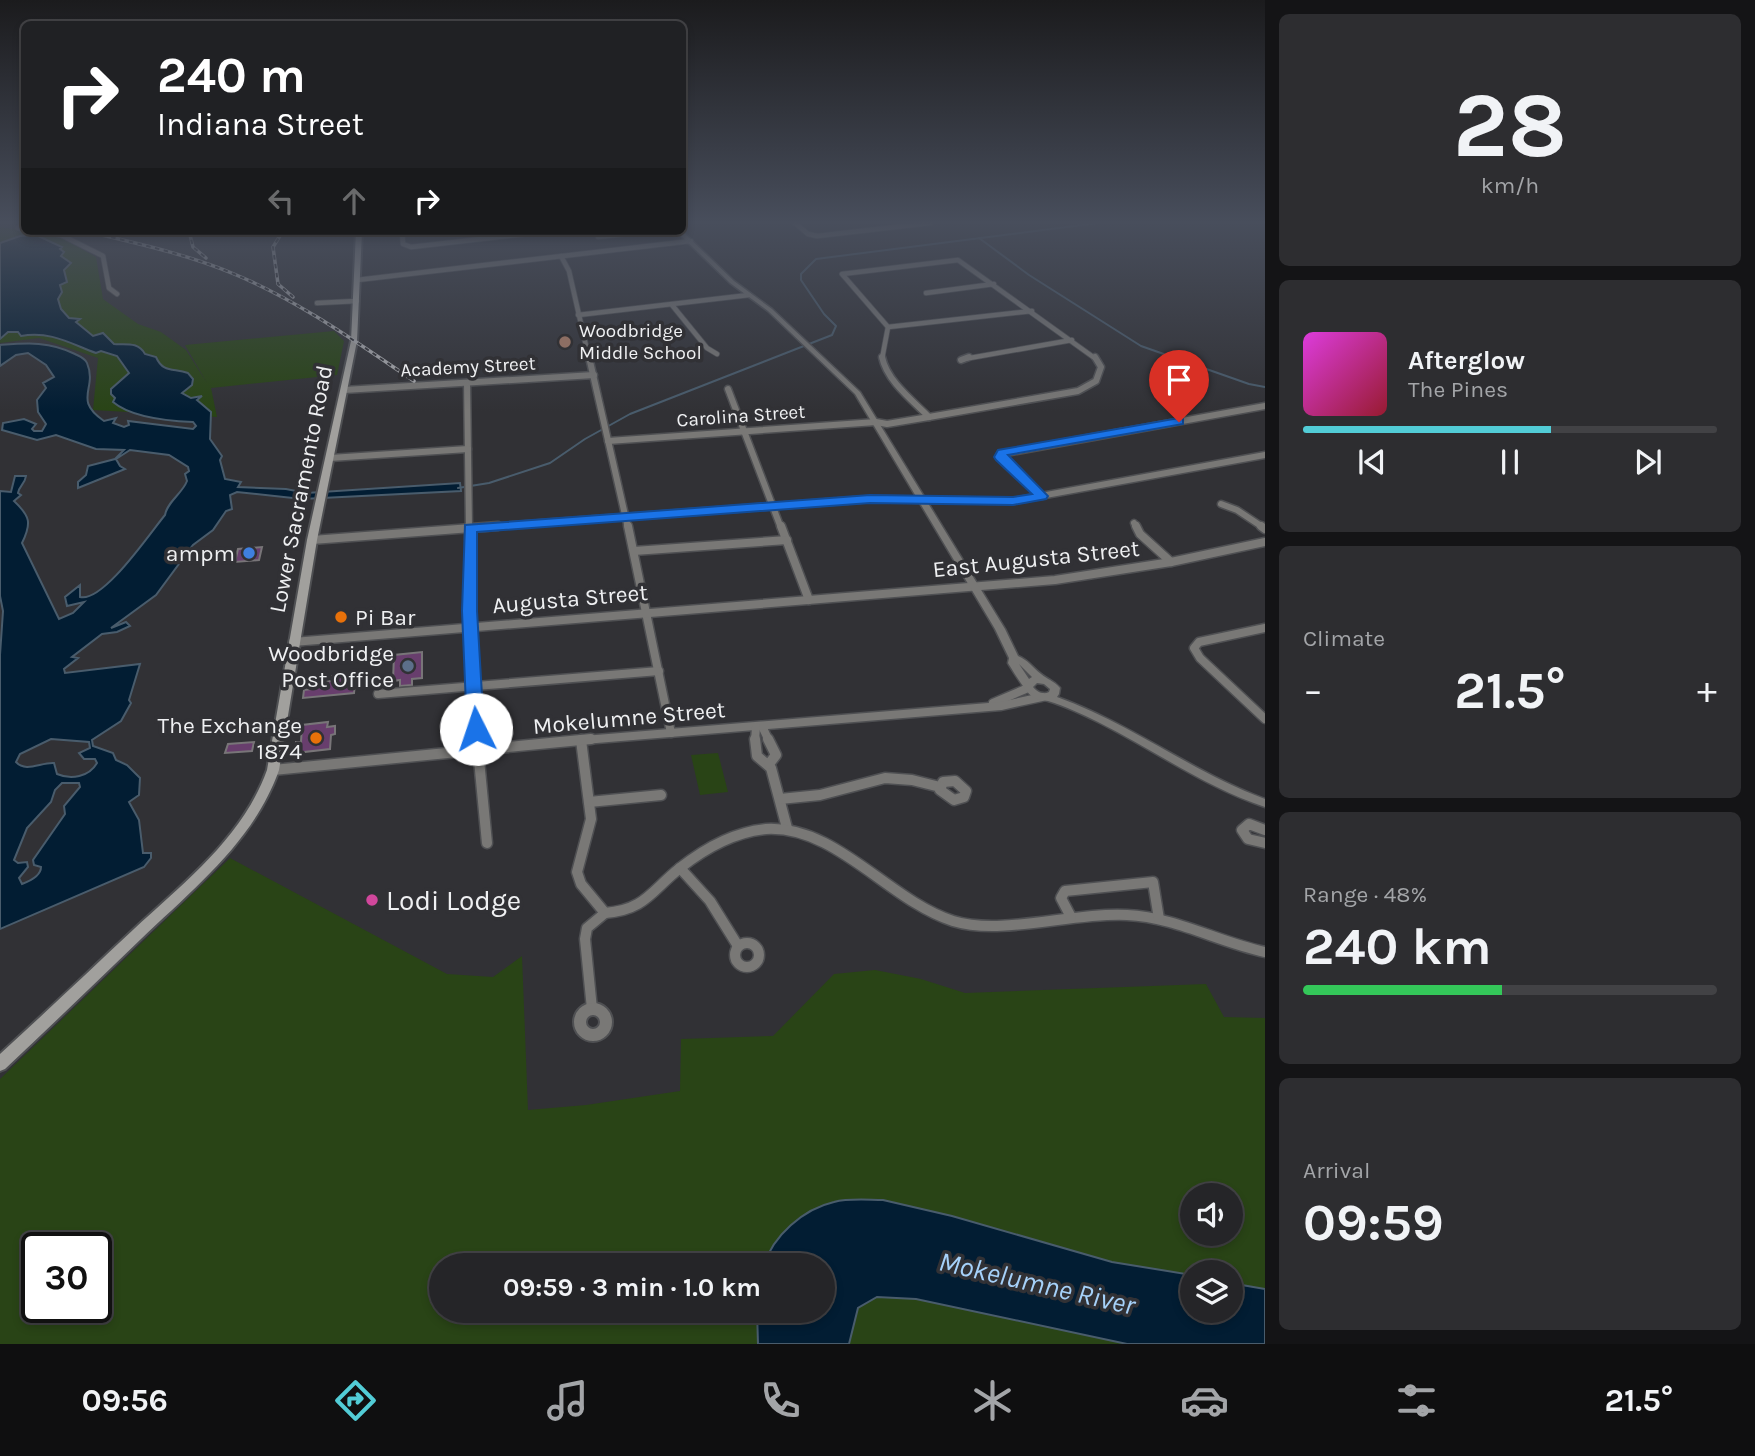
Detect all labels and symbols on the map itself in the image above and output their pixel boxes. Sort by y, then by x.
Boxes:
place label: Woodbridge Middle School [579,320,702,364]
marker: Woodbridge Middle School [557,334,573,350]
pin [1149,350,1209,422]
street label: Academy Street [400,352,536,382]
street label: Lower Sacramento Road [264,363,338,615]
street label: Carolina Street [676,401,806,431]
street label: East Augusta Street [931,535,1141,583]
place label: ampm [166,540,235,567]
marker: ampm [241,545,257,561]
street label: Augusta Street [491,579,649,619]
place label: Pi Bar [355,604,416,631]
marker: Pi Bar [333,609,349,625]
place label: Woodbridge Post Office [268,640,394,693]
marker: Woodbridge Post Office [400,658,416,674]
position arrow [439,692,513,766]
street label: Mokelumne Street [532,696,727,740]
place label: The Exchange 1874 [158,712,302,765]
marker: The Exchange 1874 [308,730,324,746]
place label: Lodi Lodge [386,884,521,917]
marker: Lodi Lodge [364,892,380,908]
speed limit sign: 30 [21,1232,112,1323]
water label: Mokelumne River [936,1244,1140,1322]

